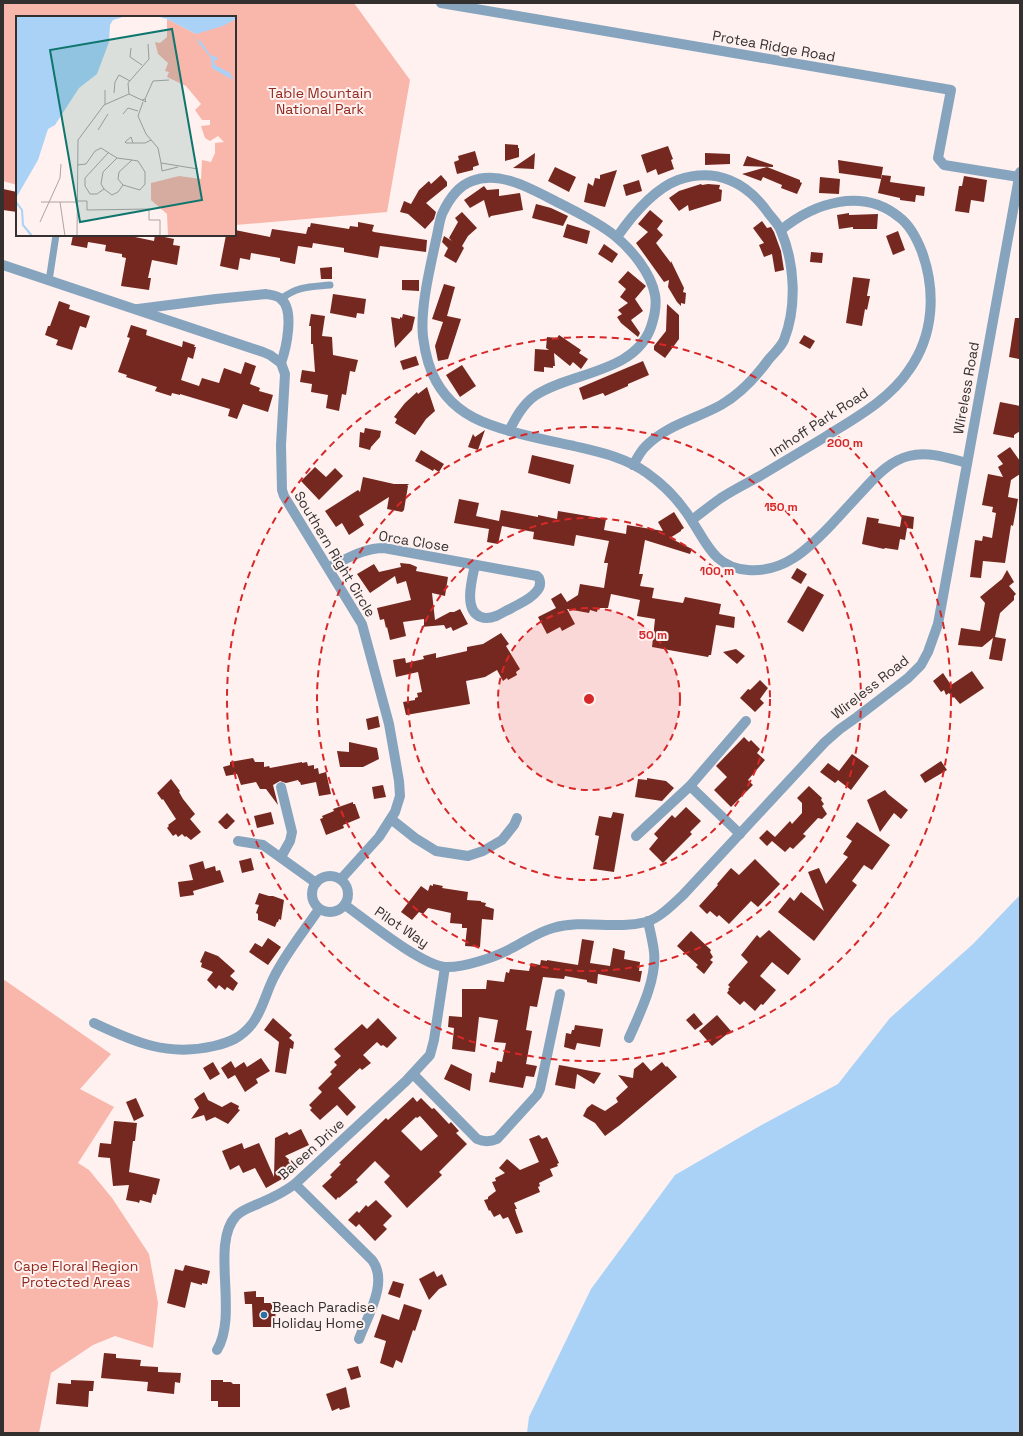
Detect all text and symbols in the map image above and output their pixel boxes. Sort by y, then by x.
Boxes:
inset map [16,16,236,236]
street label: Protea Ridge Road [711,26,837,66]
park label: Table Mountain National Park [268,84,372,118]
street label: Wireless Road [949,340,983,436]
street label: Imhoff Park Road [766,383,872,461]
text: 200 m [827,435,863,451]
street label: Southern Right Circle [290,488,380,620]
text: 150 m [764,499,798,515]
street label: Orca Close [377,527,451,555]
text: 100 m [700,563,734,579]
text: 50 m [639,627,667,643]
street label: Wireless Road [828,651,912,723]
centre of rings [582,692,596,706]
street label: Pilot Way [371,902,433,952]
street label: Baleen Drive [274,1115,348,1183]
park label: Cape Floral Region Protected Areas [14,1257,138,1291]
place label: Beach Paradise Holiday Home [272,1298,375,1332]
marker: Beach Paradise Holiday Home [259,1310,269,1320]

